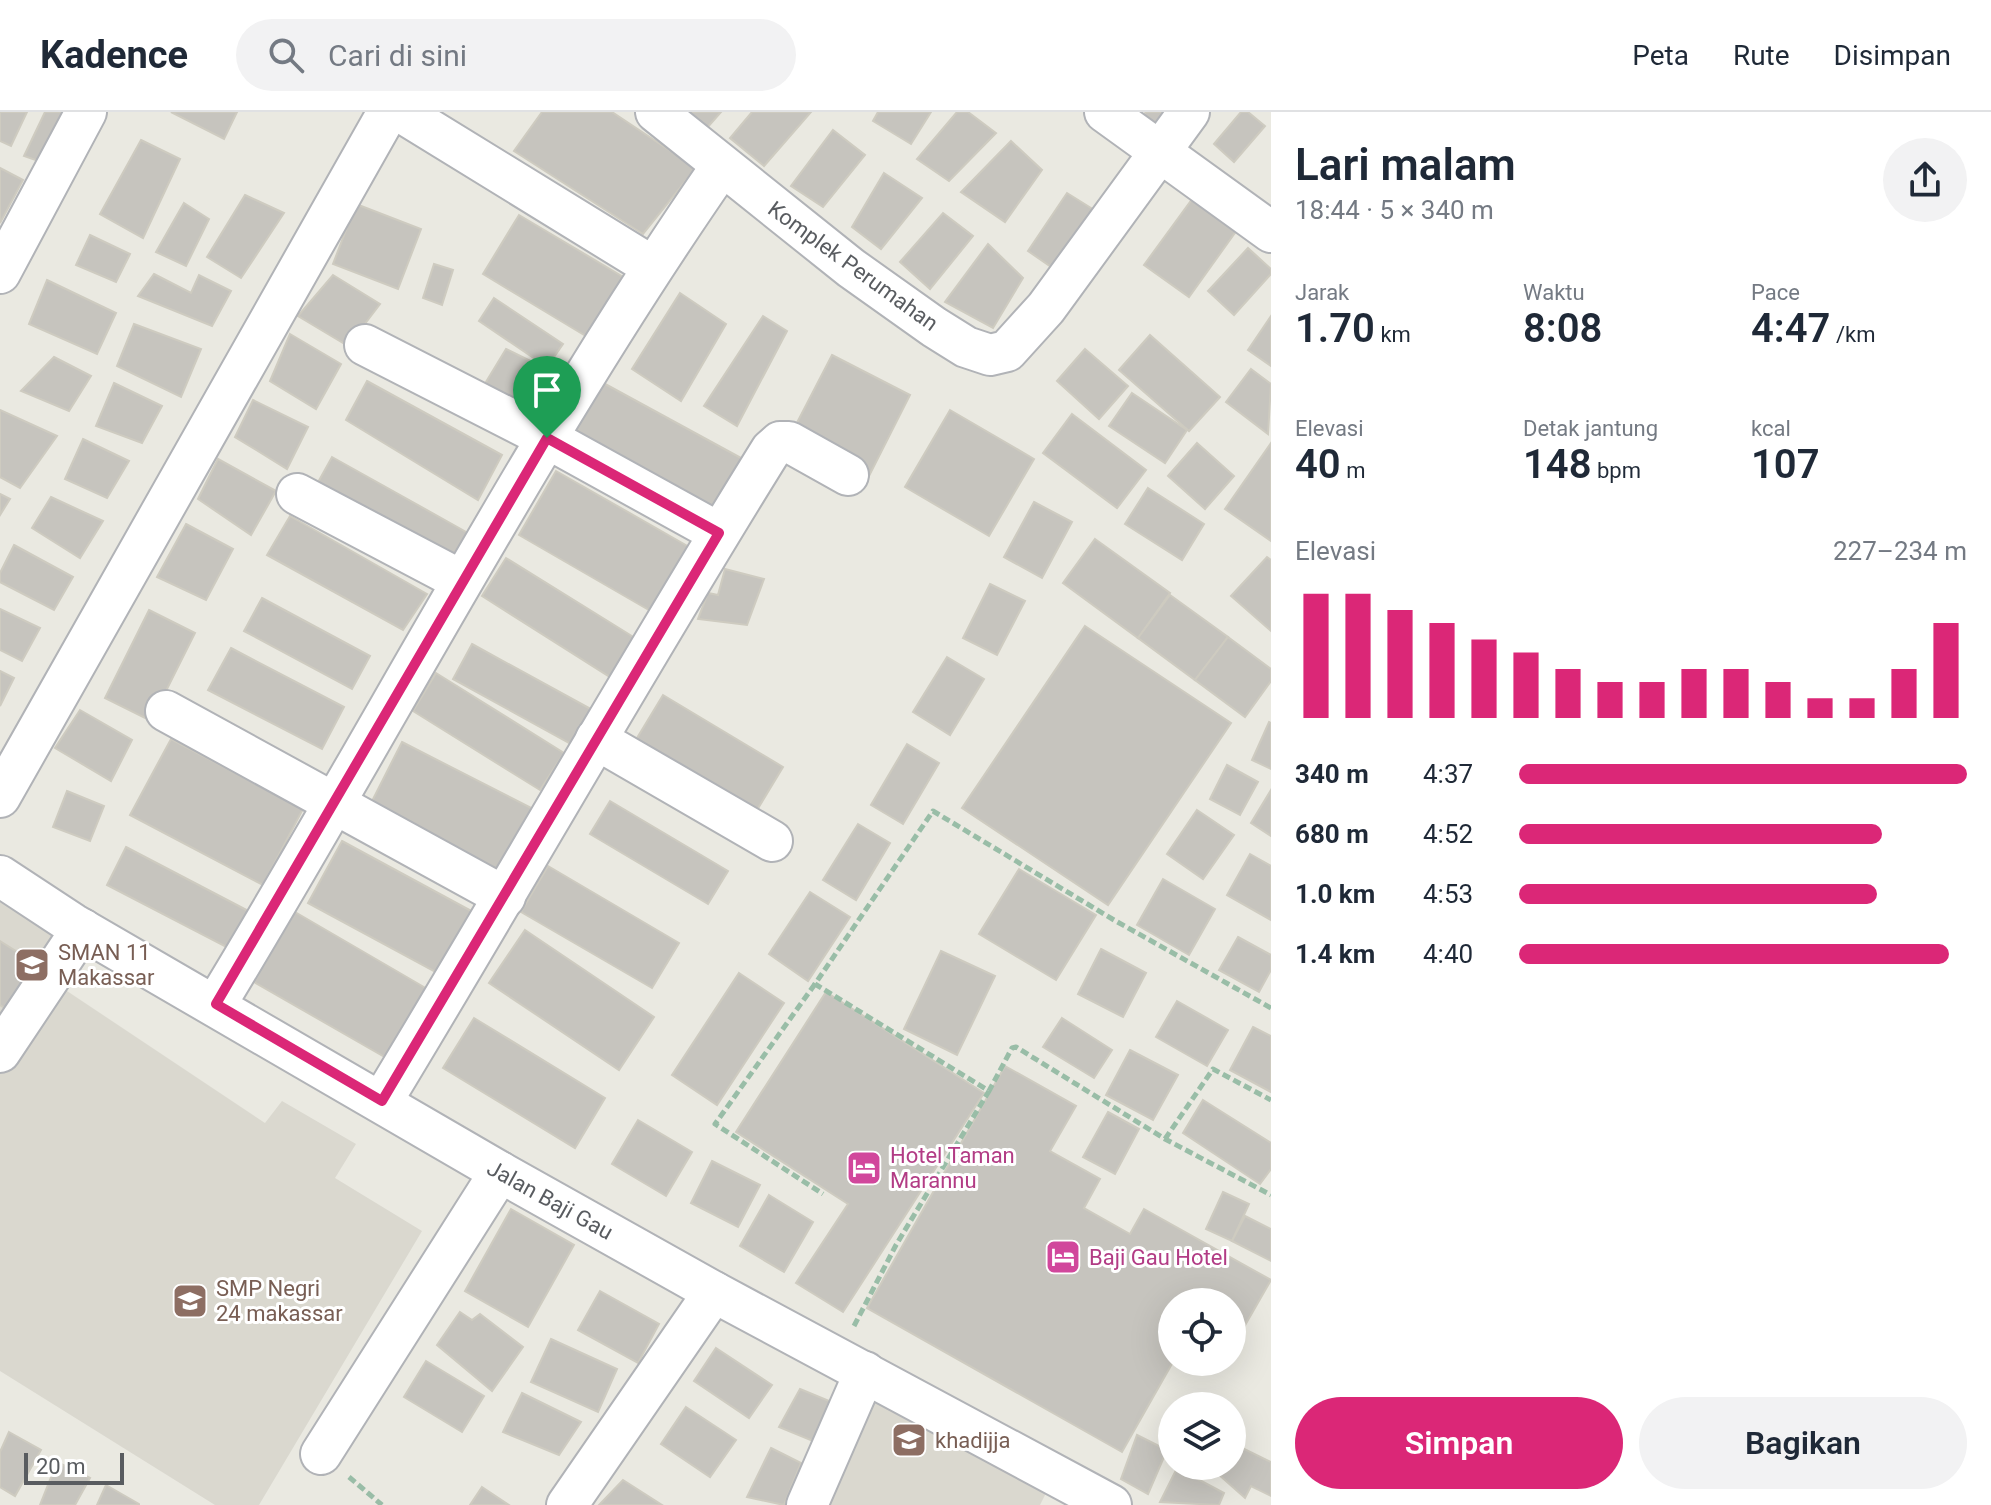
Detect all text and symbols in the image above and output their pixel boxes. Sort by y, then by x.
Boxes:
search box [236,19,796,91]
text: Kadence [40,33,188,77]
icon: search [264,33,308,77]
text: Cari di sini [328,38,467,73]
text: Peta [1632,39,1689,72]
text: Rute [1733,39,1790,72]
text: Disimpan [1834,39,1951,72]
button: share [1883,138,1967,222]
text: Lari malam [1295,139,1516,191]
text: 18:44 · 5 × 340 m [1295,195,1494,225]
street label: Komplek Perumahan [763,196,943,336]
text: Jarak [1295,280,1349,305]
text: Waktu [1523,280,1585,305]
text: Pace [1751,280,1800,305]
text: 1.70 [1295,305,1375,352]
text: 8:08 [1523,305,1602,352]
text: 4:47 [1751,305,1830,352]
text: km [1375,322,1411,347]
text: /km [1830,322,1875,347]
pin [513,356,581,438]
icon: arrive [525,368,569,412]
text: Elevasi [1295,416,1364,441]
text: Detak jantung [1523,416,1658,441]
text: kcal [1751,416,1791,441]
text: 40 [1295,441,1341,488]
text: 148 [1523,441,1592,488]
text: 107 [1751,441,1820,488]
text: m [1341,458,1365,483]
text: bpm [1592,458,1641,483]
text: Elevasi [1295,536,1376,566]
text: 227–234 m [1833,536,1967,566]
text: 340 m [1295,759,1369,789]
text: 4:37 [1423,759,1473,789]
text: 680 m [1295,819,1369,849]
text: 4:52 [1423,819,1473,849]
text: 1.0 km [1295,879,1375,909]
text: 4:53 [1423,879,1473,909]
text: 1.4 km [1295,939,1375,969]
text: 4:40 [1423,939,1473,969]
place label: SMAN 11 Makassar [58,940,155,990]
school or university icon: SMAN 11 Makassar [13,946,51,984]
place label: Hotel Taman Marannu [890,1143,1015,1193]
hotel icon: Hotel Taman Marannu [845,1149,883,1187]
street label: Jalan Baji Gau [483,1155,617,1245]
hotel icon: Baji Gau Hotel [1044,1238,1082,1276]
place label: Baji Gau Hotel [1089,1245,1228,1270]
place label: SMP Negri 24 makassar [216,1276,343,1326]
school or university icon: SMP Negri 24 makassar [171,1282,209,1320]
map controls [1158,1288,1246,1480]
button: locate [1158,1288,1246,1376]
button: layers [1158,1392,1246,1480]
button: Simpan [1295,1397,1623,1489]
button: Bagikan [1639,1397,1967,1489]
school or university icon: khadijja [890,1421,928,1459]
place label: khadijja [935,1428,1011,1453]
scale bar [24,1449,124,1485]
text: 20 m [36,1454,85,1479]

